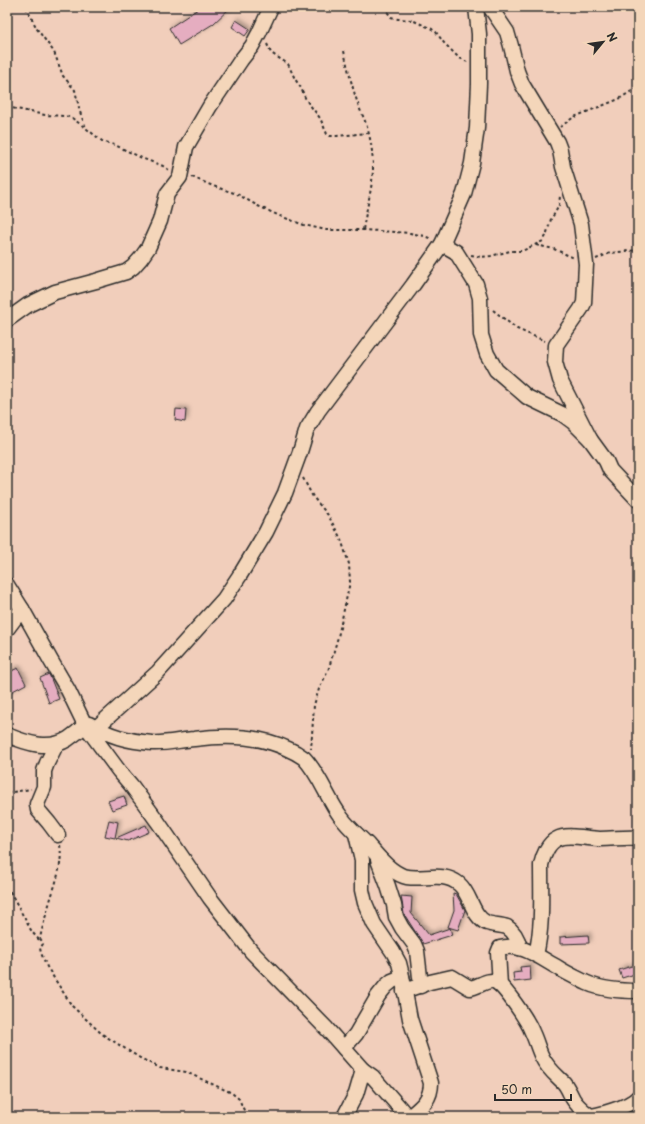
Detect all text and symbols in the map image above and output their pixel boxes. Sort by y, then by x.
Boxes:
north arrow [583,22,623,62]
text: N [603,29,622,45]
scale bar [495,1076,571,1102]
text: 50 m [501,1080,532,1098]

